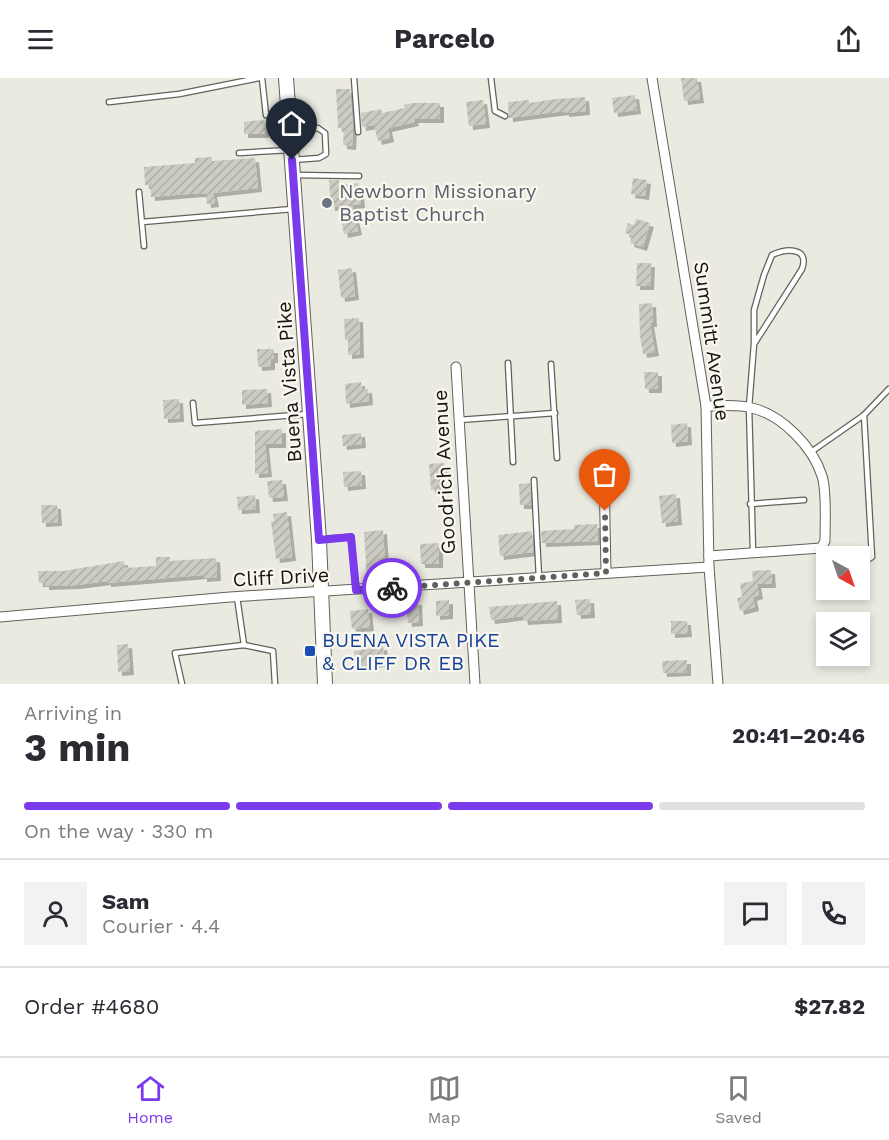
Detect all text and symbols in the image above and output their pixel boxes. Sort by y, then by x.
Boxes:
icon: menu [24,23,57,56]
text: Parcelo [394,23,495,55]
icon: share [832,23,865,56]
pin [266,98,317,160]
icon: home [275,107,308,140]
place label: Newborn Missionary Baptist Church [339,179,537,226]
marker: Newborn Missionary Baptist Church [320,196,334,210]
street label: Summitt Avenue [689,260,735,422]
street label: Buena Vista Pike [271,301,307,463]
street label: Goodrich Avenue [428,389,460,555]
pin [579,449,630,511]
icon: bag [588,458,621,491]
north arrow [816,546,870,600]
map controls [816,546,870,666]
courier [362,558,422,618]
street label: Cliff Drive [232,562,330,592]
icon: bike [376,572,409,605]
button: layers [816,612,870,666]
place label: BUENA VISTA PIKE & CLIFF DR EB [322,628,500,675]
marker: BUENA VISTA PIKE & CLIFF DR EB [303,644,317,658]
text: Arriving in [24,701,122,725]
text: 20:41–20:46 [732,723,865,748]
text: 3 min [24,725,131,770]
text: On the way · 330 m [24,819,213,843]
button: person [24,882,87,945]
button: chat [724,882,787,945]
button: phone [802,882,865,945]
text: Sam [102,889,150,914]
text: Courier · 4.4 [102,914,220,938]
text: Order #4680 [24,994,160,1019]
text: $27.82 [794,994,865,1019]
tab: Home [127,1072,173,1127]
tab: Map [428,1072,461,1127]
tab: Saved [715,1072,762,1127]

